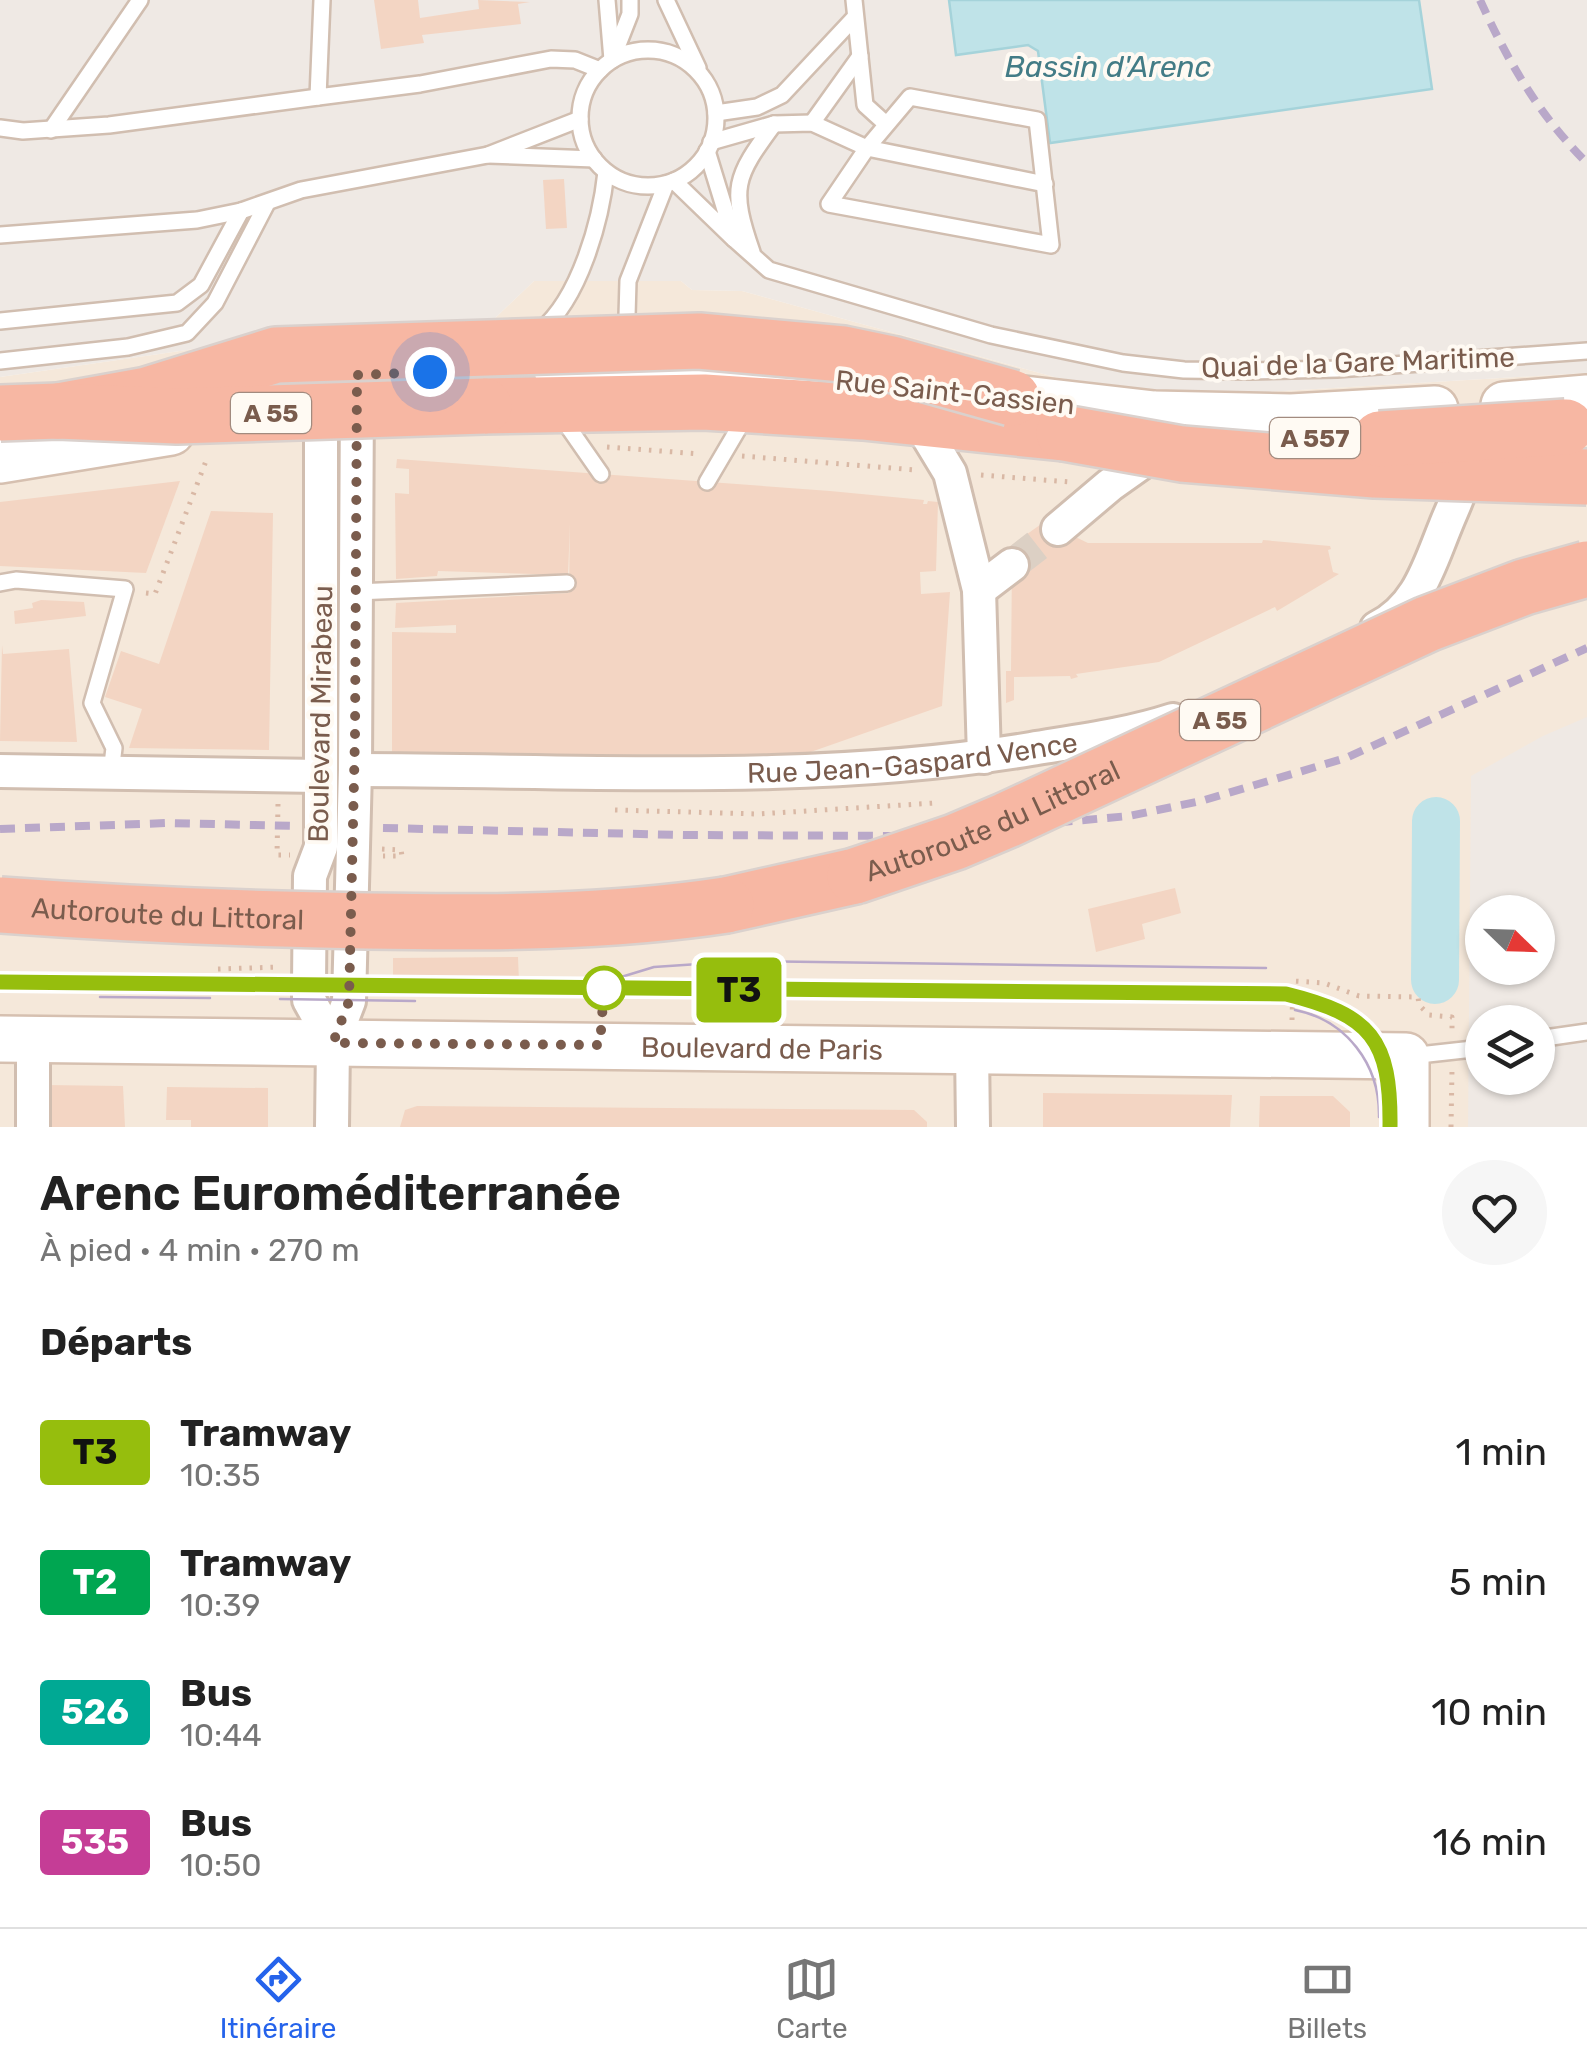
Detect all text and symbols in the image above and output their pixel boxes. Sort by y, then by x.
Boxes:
water label: Bassin d'Arenc [1005,49,1211,85]
street label: Quai de la Gare Maritime [1201,341,1516,384]
your location [405,347,455,397]
street label: Rue Saint-Cassien [834,364,1076,421]
road number: A 55 [231,393,311,433]
road number: A 557 [1270,418,1360,458]
street label: Boulevard Mirabeau [302,585,339,843]
road number: A 55 [1180,700,1260,740]
street label: Rue Jean-Gaspard Vence [747,726,1080,790]
street label: Autoroute du Littoral [861,754,1125,888]
street label: Autoroute du Littoral [30,891,305,937]
north arrow [1465,895,1555,985]
map controls [1465,895,1555,1095]
line badge: T3 [694,958,784,1022]
unlabelled marker [583,967,625,1009]
text: T3 [716,969,762,1011]
button: layers [1465,1005,1555,1095]
street label: Boulevard de Paris [641,1031,883,1067]
button: heart [1442,1160,1547,1265]
text: Arenc Euroméditerranée [40,1165,621,1222]
text: À pied · 4 min · 270 m [40,1231,360,1269]
text: Départs [40,1319,192,1365]
text: Tramway [180,1410,351,1456]
text: 1 min [1455,1429,1547,1475]
text: T3 [72,1431,118,1473]
text: 10:35 [180,1456,260,1494]
text: Tramway [180,1540,351,1586]
text: 5 min [1449,1559,1547,1605]
text: T2 [73,1561,117,1603]
text: 10:39 [180,1586,260,1624]
text: Bus [180,1670,252,1716]
text: 10 min [1431,1689,1547,1735]
text: 526 [61,1691,129,1733]
text: 10:44 [180,1716,262,1754]
text: Bus [180,1800,252,1846]
text: 16 min [1433,1819,1547,1865]
text: 535 [61,1821,129,1863]
text: 10:50 [180,1846,262,1884]
tab: Itinéraire [220,1952,337,2045]
tab: Carte [776,1952,848,2045]
tab: Billets [1287,1952,1367,2045]

